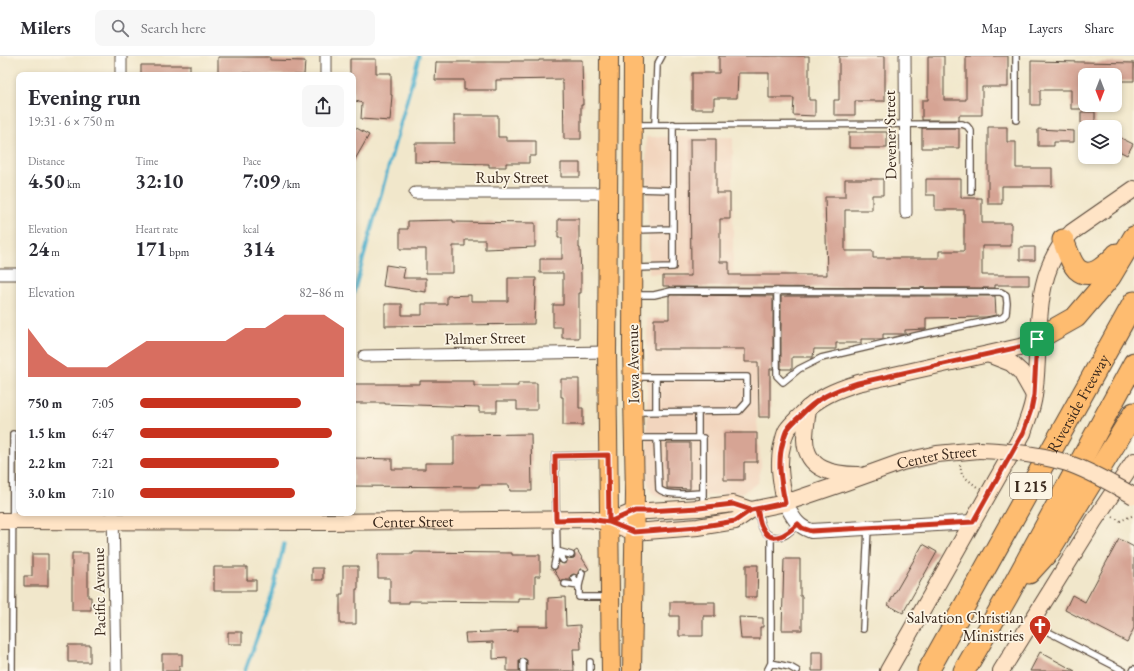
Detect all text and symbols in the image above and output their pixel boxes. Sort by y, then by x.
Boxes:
search box [95,10,375,46]
text: Milers [20,15,71,40]
icon: search [109,17,131,39]
text: Search here [141,18,206,37]
text: Map [981,19,1006,37]
text: Layers [1028,19,1063,37]
text: Share [1085,19,1114,37]
north arrow [1078,68,1122,112]
map controls [1078,68,1122,164]
text: Evening run [28,83,141,112]
button: share [302,85,344,127]
street label: Devener Street [879,90,901,180]
text: 19:31 · 6 × 750 m [28,113,115,130]
button: layers [1078,120,1122,164]
text: Distance [28,154,65,168]
text: Time [135,154,158,168]
text: Pace [243,154,261,168]
street label: Ruby Street [475,167,549,188]
text: 4.50 [28,168,65,194]
text: 32:10 [135,168,183,194]
text: 7:09 [243,168,280,194]
text: km [65,177,81,191]
text: /km [280,177,300,191]
text: Elevation [28,222,68,236]
text: Heart rate [135,222,178,236]
text: kcal [243,222,259,236]
text: 24 [28,236,49,262]
text: 171 [135,236,167,262]
text: 314 [243,236,274,262]
text: m [49,245,60,259]
text: bpm [167,245,189,259]
text: Elevation [28,284,75,301]
text: 82–86 m [299,284,344,301]
pin [1020,322,1054,356]
street label: Iowa Avenue [622,324,644,404]
street label: Palmer Street [445,327,525,349]
icon: arrive [1026,328,1048,350]
street label: Riverside Freeway [1042,349,1114,456]
text: 750 m [28,395,62,412]
text: 7:05 [92,395,114,412]
text: 1.5 km [28,425,66,442]
text: 6:47 [92,425,114,442]
street label: Center Street [894,440,978,473]
text: 2.2 km [28,455,66,472]
text: 7:21 [92,455,114,472]
road number: I 215 [1010,473,1052,499]
text: 3.0 km [28,485,66,502]
text: 7:10 [92,485,114,502]
street label: Center Street [372,510,454,532]
street label: Pacific Avenue [88,547,110,637]
place label: Salvation Christian Ministries [907,607,1025,646]
church icon: Salvation Christian Ministries [1027,613,1053,646]

